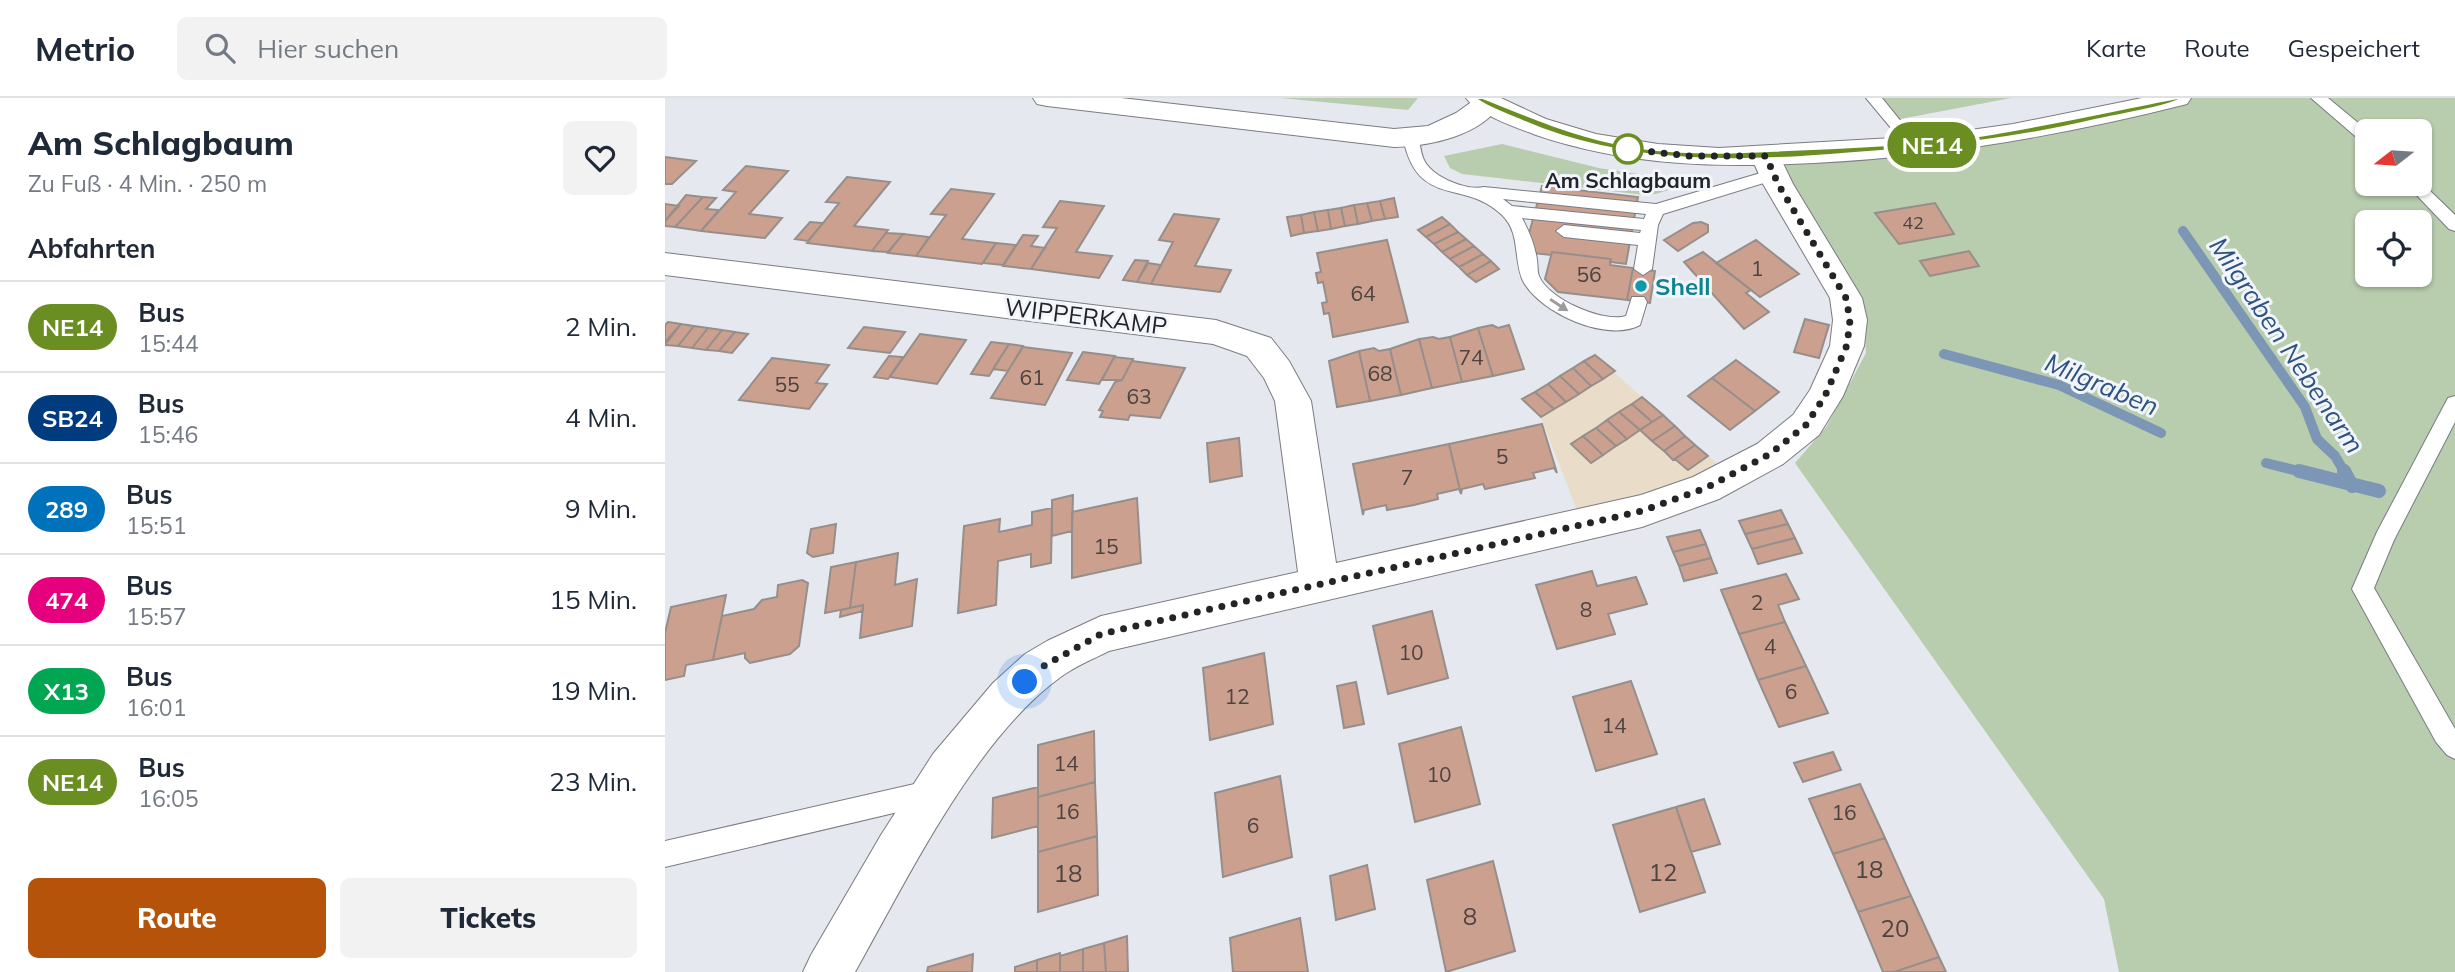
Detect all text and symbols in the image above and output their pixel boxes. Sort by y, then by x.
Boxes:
search box [177,17,667,80]
text: Metrio [35,28,135,69]
icon: search [201,29,239,67]
text: Hier suchen [257,32,399,65]
text: Karte [2086,33,2146,63]
text: Route [2184,33,2250,63]
text: Gespeichert [2288,33,2420,63]
north arrow [2355,119,2433,196]
map controls [2355,119,2432,287]
button: heart [563,121,637,195]
text: Am Schlagbaum [28,122,294,163]
line badge: NE14 [1883,122,1981,168]
text: NE14 [1901,130,1963,160]
marker: Am Schlagbaum [1613,134,1643,164]
place label: Am Schlagbaum [1545,167,1711,193]
text: Zu Fuß · 4 Min. · 250 m [28,169,267,198]
button: locate [2355,210,2432,287]
house number: 42 [1902,211,1924,234]
water label: Milgraben Nebenarm [2202,231,2372,459]
text: Abfahrten [28,232,155,265]
house number: 1 [1751,255,1763,281]
house number: 56 [1576,261,1602,287]
place label: Shell [1655,271,1711,301]
marker: Shell [1633,278,1649,294]
house number: 64 [1350,280,1376,306]
street label: WIPPERKAMP [1003,291,1169,341]
text: Bus [138,296,185,329]
one-way arrow [1550,299,1569,312]
text: 2 Min. [565,310,637,343]
text: NE14 [42,312,103,342]
text: 15:44 [138,329,199,358]
house number: 74 [1458,344,1484,370]
water label: Milgraben [2040,345,2164,423]
house number: 68 [1367,360,1393,386]
house number: 61 [1019,364,1045,390]
house number: 55 [774,371,800,397]
house number: 63 [1126,383,1152,409]
text: Bus [138,387,184,420]
text: 4 Min. [565,401,637,434]
text: SB24 [42,403,103,433]
text: 15:46 [138,420,198,449]
house number: 5 [1496,443,1508,469]
house number: 7 [1401,464,1413,490]
text: Bus [126,478,172,511]
text: 9 Min. [565,492,637,525]
text: 289 [45,494,88,524]
text: 15:51 [126,511,186,540]
house number: 15 [1093,533,1119,559]
text: Bus [126,569,172,602]
text: 15 Min. [549,583,637,616]
text: 474 [45,585,88,615]
house number: 2 [1751,589,1763,615]
house number: 8 [1580,596,1592,622]
text: 15:57 [126,602,186,631]
house number: 4 [1764,633,1777,659]
house number: 10 [1398,639,1424,665]
text: Bus [126,660,172,693]
your location [1007,664,1042,699]
text: 19 Min. [549,674,637,707]
text: X13 [44,676,89,706]
house number: 6 [1785,678,1797,704]
house number: 12 [1224,683,1250,709]
text: 16:01 [126,693,186,722]
house number: 14 [1601,712,1627,738]
house number: 14 [1053,750,1079,776]
text: Bus [138,751,185,784]
house number: 10 [1426,761,1452,787]
text: 23 Min. [549,765,637,798]
text: NE14 [42,767,103,797]
text: 16:05 [138,784,199,813]
house number: 16 [1054,798,1080,824]
house number: 16 [1831,799,1857,825]
house number: 6 [1247,812,1259,838]
house number: 18 [1855,854,1883,884]
house number: 12 [1649,857,1677,887]
house number: 18 [1054,858,1082,888]
button: Route [28,878,326,958]
button: Tickets [340,878,637,958]
house number: 8 [1463,901,1477,931]
house number: 20 [1881,913,1909,943]

